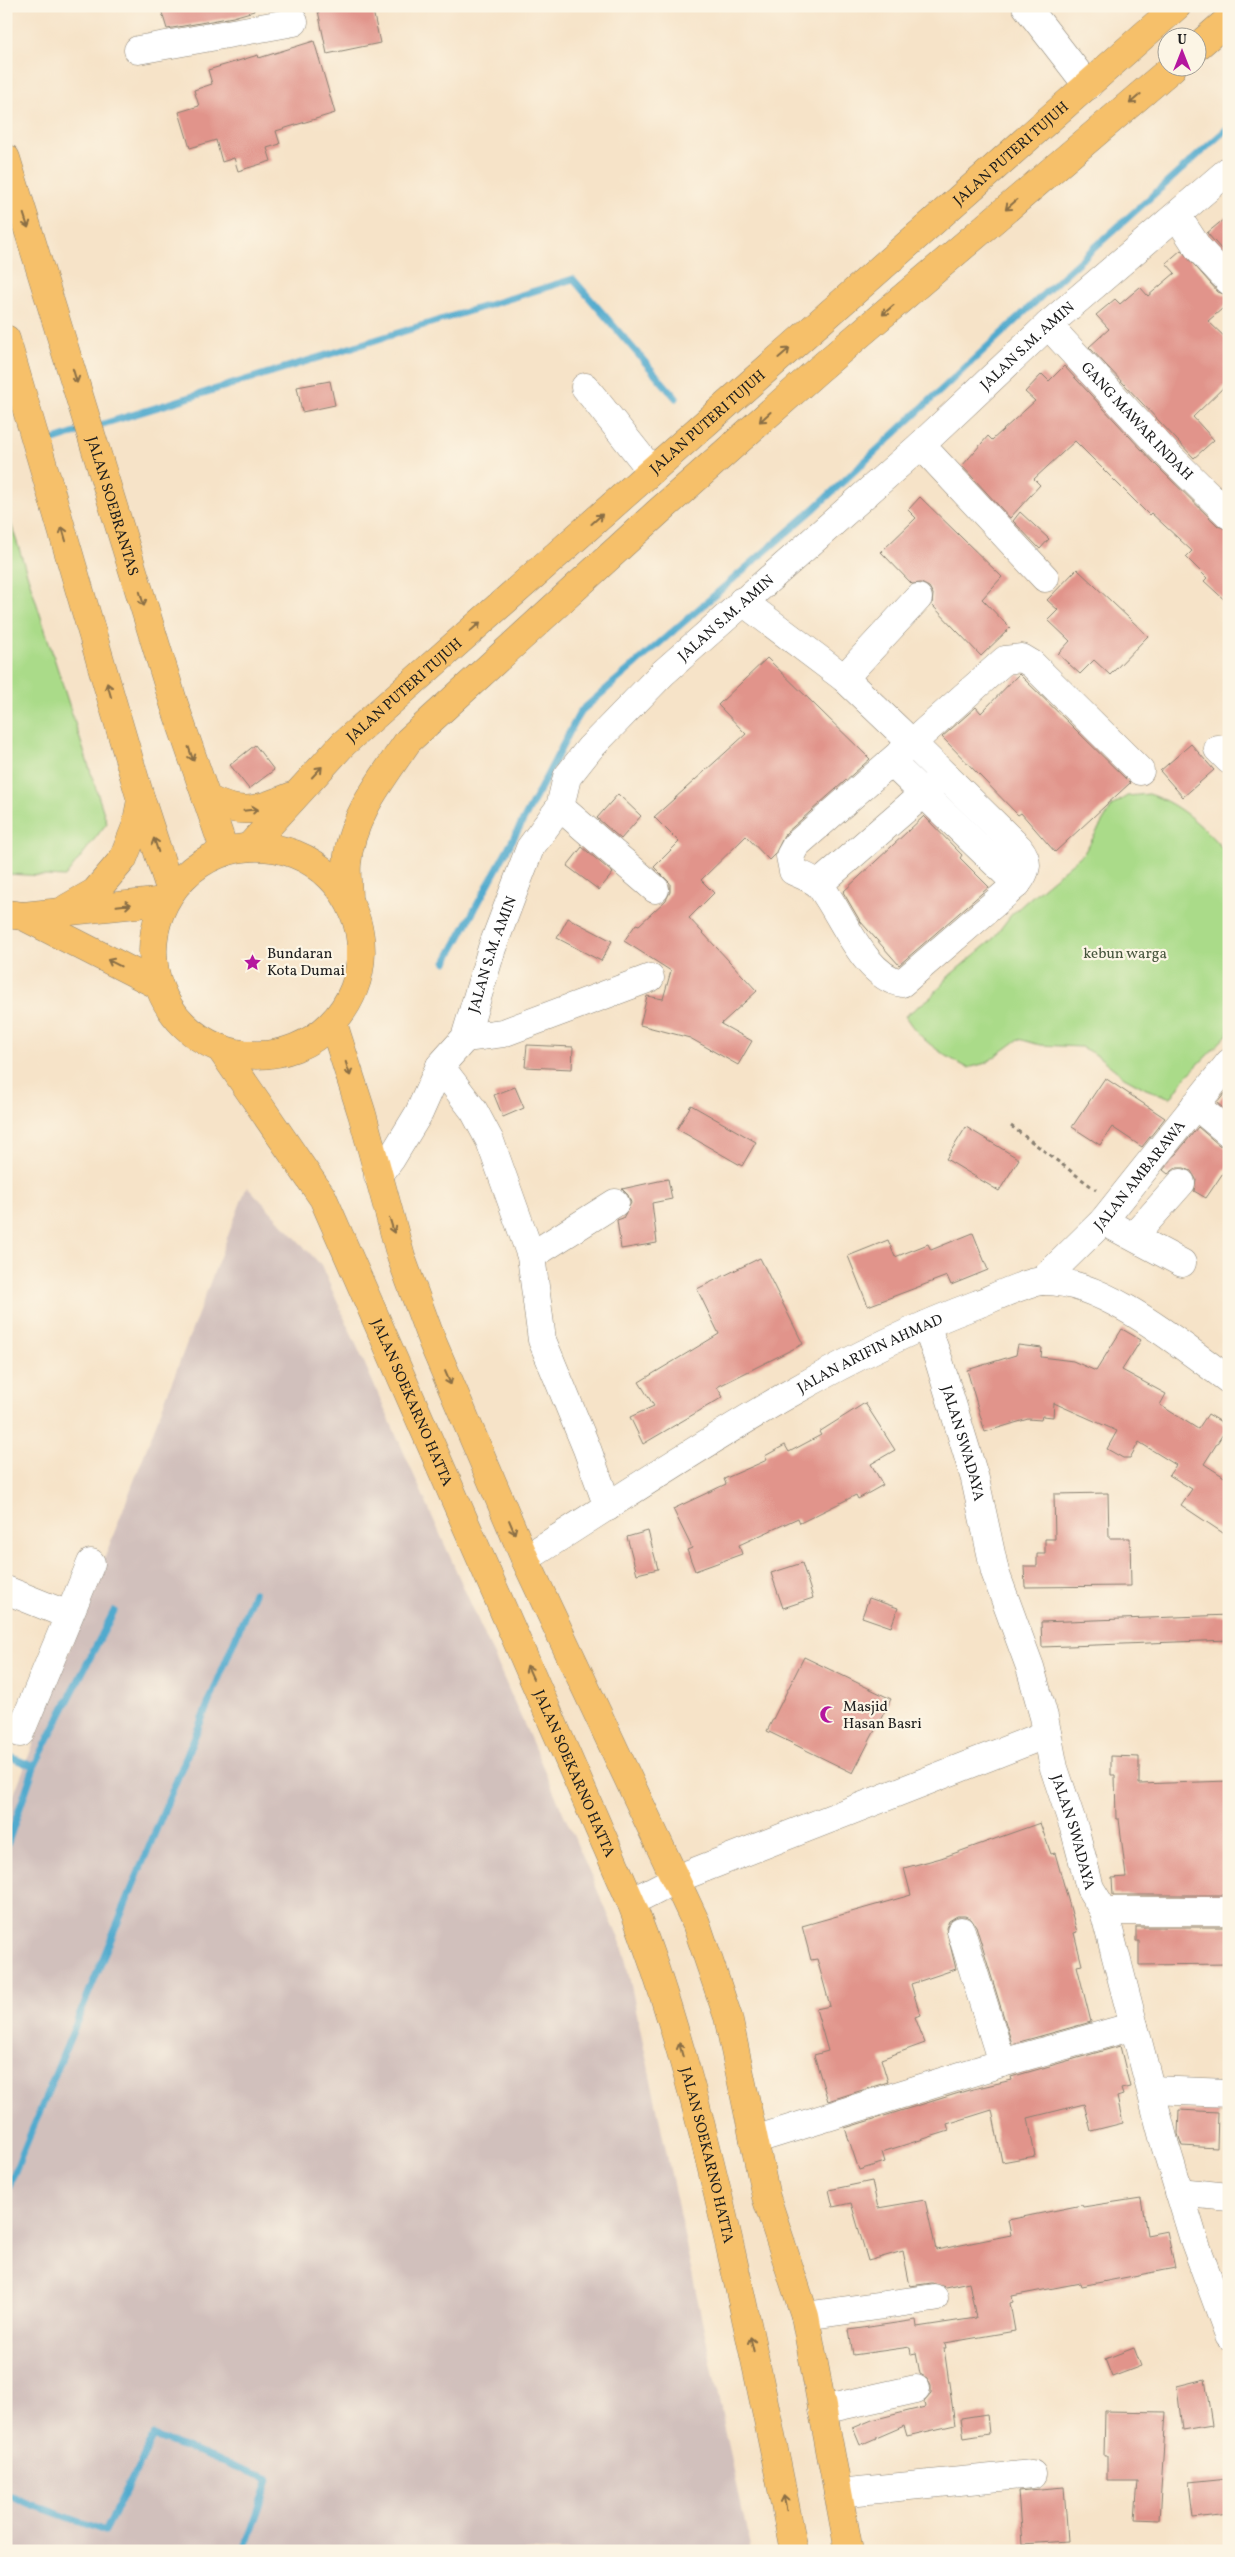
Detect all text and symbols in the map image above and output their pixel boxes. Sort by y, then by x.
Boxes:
north arrow [1158,28,1208,78]
text: U [1177,31,1187,50]
one-way arrow [1129,93,1142,104]
street label: JALAN PUTERI TUJUH [949,97,1074,211]
one-way arrow [1005,199,1018,210]
one-way arrow [22,213,32,229]
street label: JALAN S.M. AMIN [976,298,1080,396]
one-way arrow [881,305,894,316]
one-way arrow [778,348,791,359]
street label: GANG MAWAR INDAH [1075,358,1197,486]
street label: JALAN PUTERI TUJUH [646,366,771,480]
one-way arrow [70,368,80,384]
one-way arrow [759,411,772,423]
street label: JALAN SOEBRANTAS [80,434,143,579]
one-way arrow [590,513,603,525]
one-way arrow [59,526,68,542]
street label: JALAN S.M. AMIN [674,571,779,667]
one-way arrow [137,590,147,606]
one-way arrow [469,621,482,632]
street label: JALAN PUTERI TUJUH [343,634,468,748]
one-way arrow [104,682,113,698]
one-way arrow [187,745,196,761]
one-way arrow [311,766,323,778]
one-way arrow [242,805,258,815]
one-way arrow [150,838,160,854]
street label: JALAN S.M. AMIN [464,894,523,1016]
one-way arrow [115,900,131,910]
place label: Bundaran Kota Dumai [267,944,345,982]
park label: kebun warga [1083,944,1167,965]
place icon: Bundaran Kota Dumai [243,952,263,972]
one-way arrow [107,958,122,968]
one-way arrow [343,1061,353,1077]
street label: JALAN AMBARAWA [1090,1116,1191,1236]
one-way arrow [387,1217,397,1233]
street label: JALAN ARIFIN AHMAD [794,1310,946,1399]
street label: JALAN SOEKARNO HATTA [365,1316,457,1490]
one-way arrow [443,1370,453,1385]
street label: JALAN SWADAYA [935,1383,989,1504]
one-way arrow [507,1519,517,1534]
one-way arrow [524,1665,534,1680]
street label: JALAN SOEKARNO HATTA [527,1687,619,1861]
place label: Masjid Hasan Basri [843,1697,922,1735]
mosque icon: Masjid Hasan Basri [819,1705,839,1725]
street label: JALAN SWADAYA [1045,1772,1099,1893]
one-way arrow [676,2042,686,2058]
street label: JALAN SOEKARNO HATTA [674,2065,738,2246]
one-way arrow [747,2336,756,2352]
one-way arrow [779,2495,789,2511]

